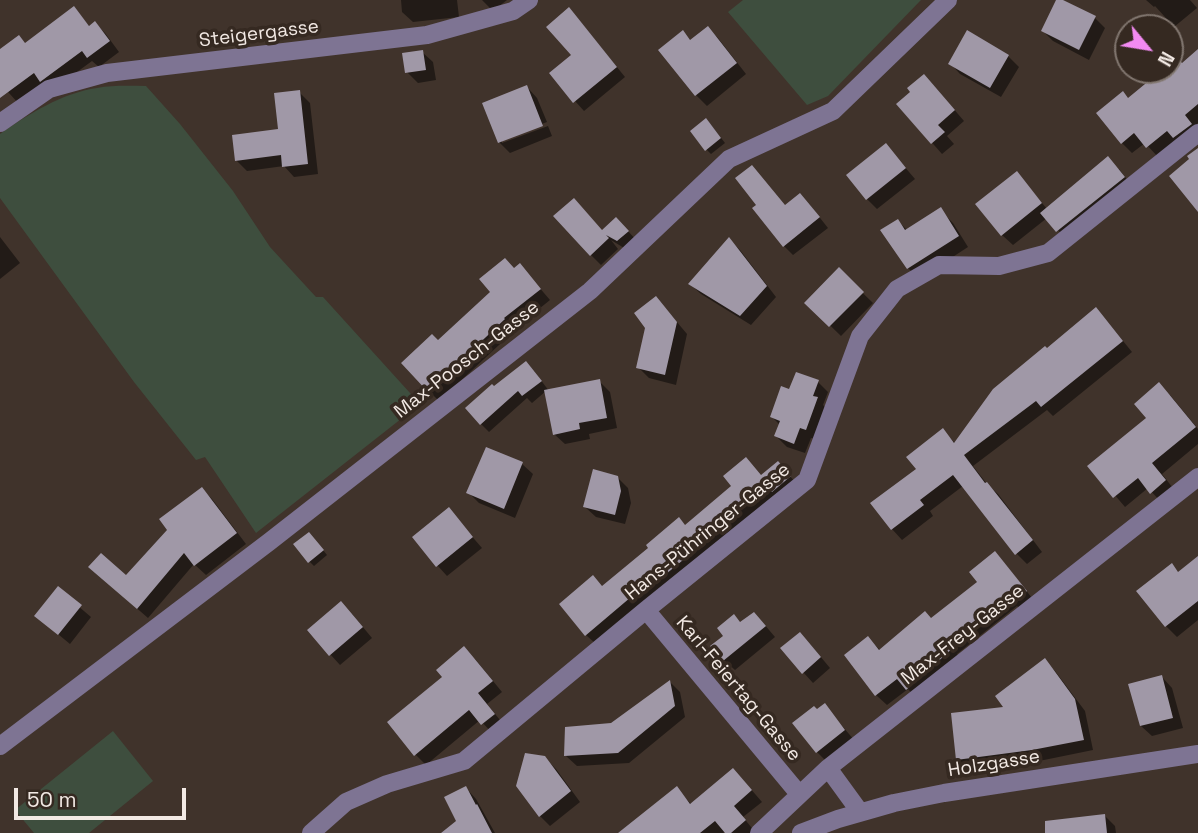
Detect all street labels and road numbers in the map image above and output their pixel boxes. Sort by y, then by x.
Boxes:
street label: Steigergasse [198,15,320,53]
street label: Max-Poosch-Gasse [390,296,544,424]
street label: Hans-Pühringer-Gasse [621,459,795,605]
street label: Max-Frey-Gasse [897,580,1029,690]
street label: Karl-Feiertag-Gasse [671,612,805,766]
street label: Holzgasse [946,745,1042,783]

